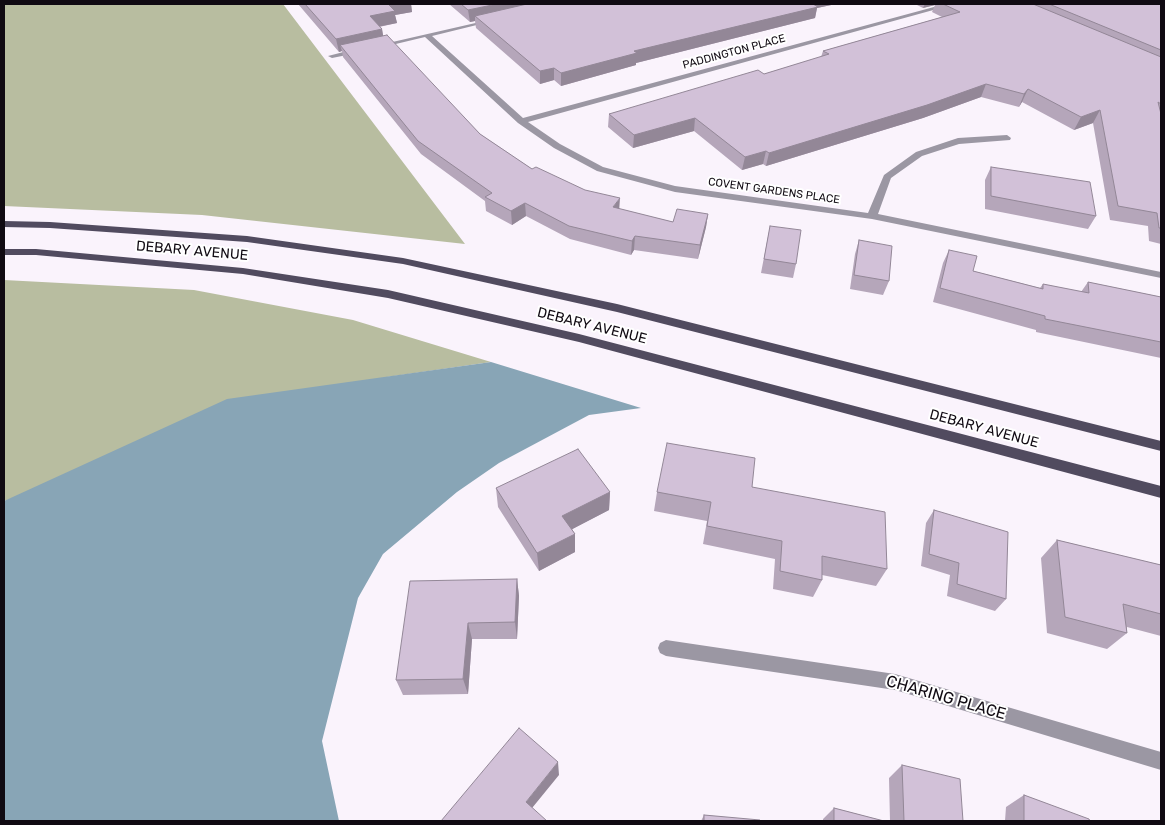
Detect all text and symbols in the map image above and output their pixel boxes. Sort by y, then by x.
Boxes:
street label: PADDINGTON PLACE [681,32,787,72]
street label: COVENT GARDENS PLACE [707,175,841,207]
street label: DEBARY AVENUE [135,238,249,264]
street label: DEBARY AVENUE [535,304,649,348]
street label: DEBARY AVENUE [928,406,1040,452]
street label: CHARING PLACE [884,672,1008,724]

